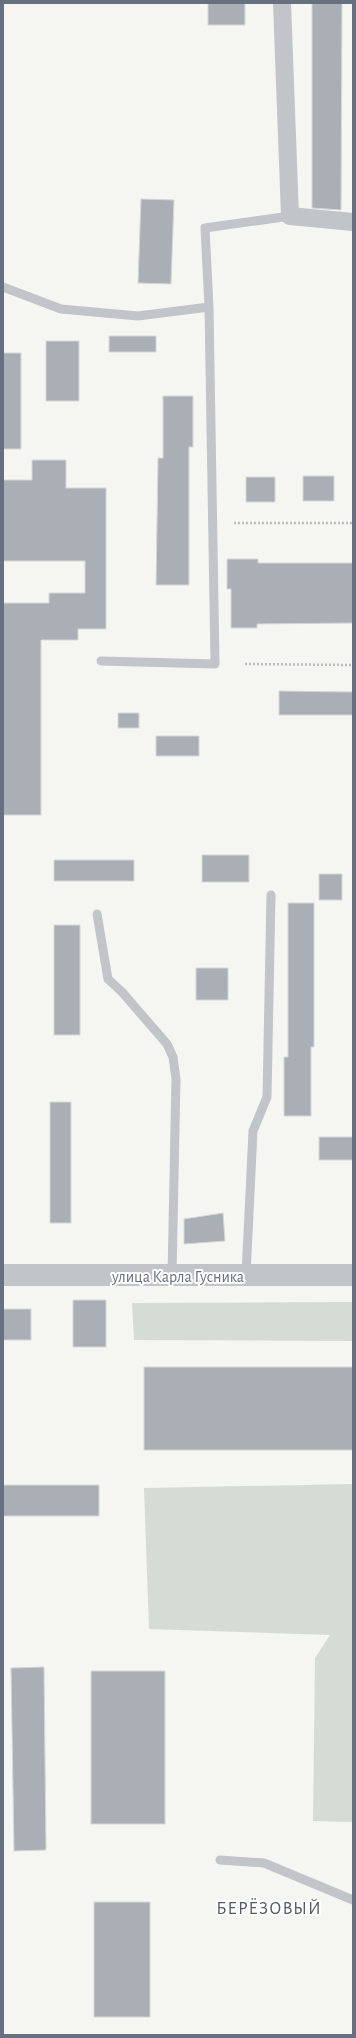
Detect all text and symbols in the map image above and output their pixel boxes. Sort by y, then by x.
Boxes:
street label: улица Карла Гусника [111,1269,244,1286]
district label: БЕРЁЗОВЫЙ [216,1898,322,1918]

